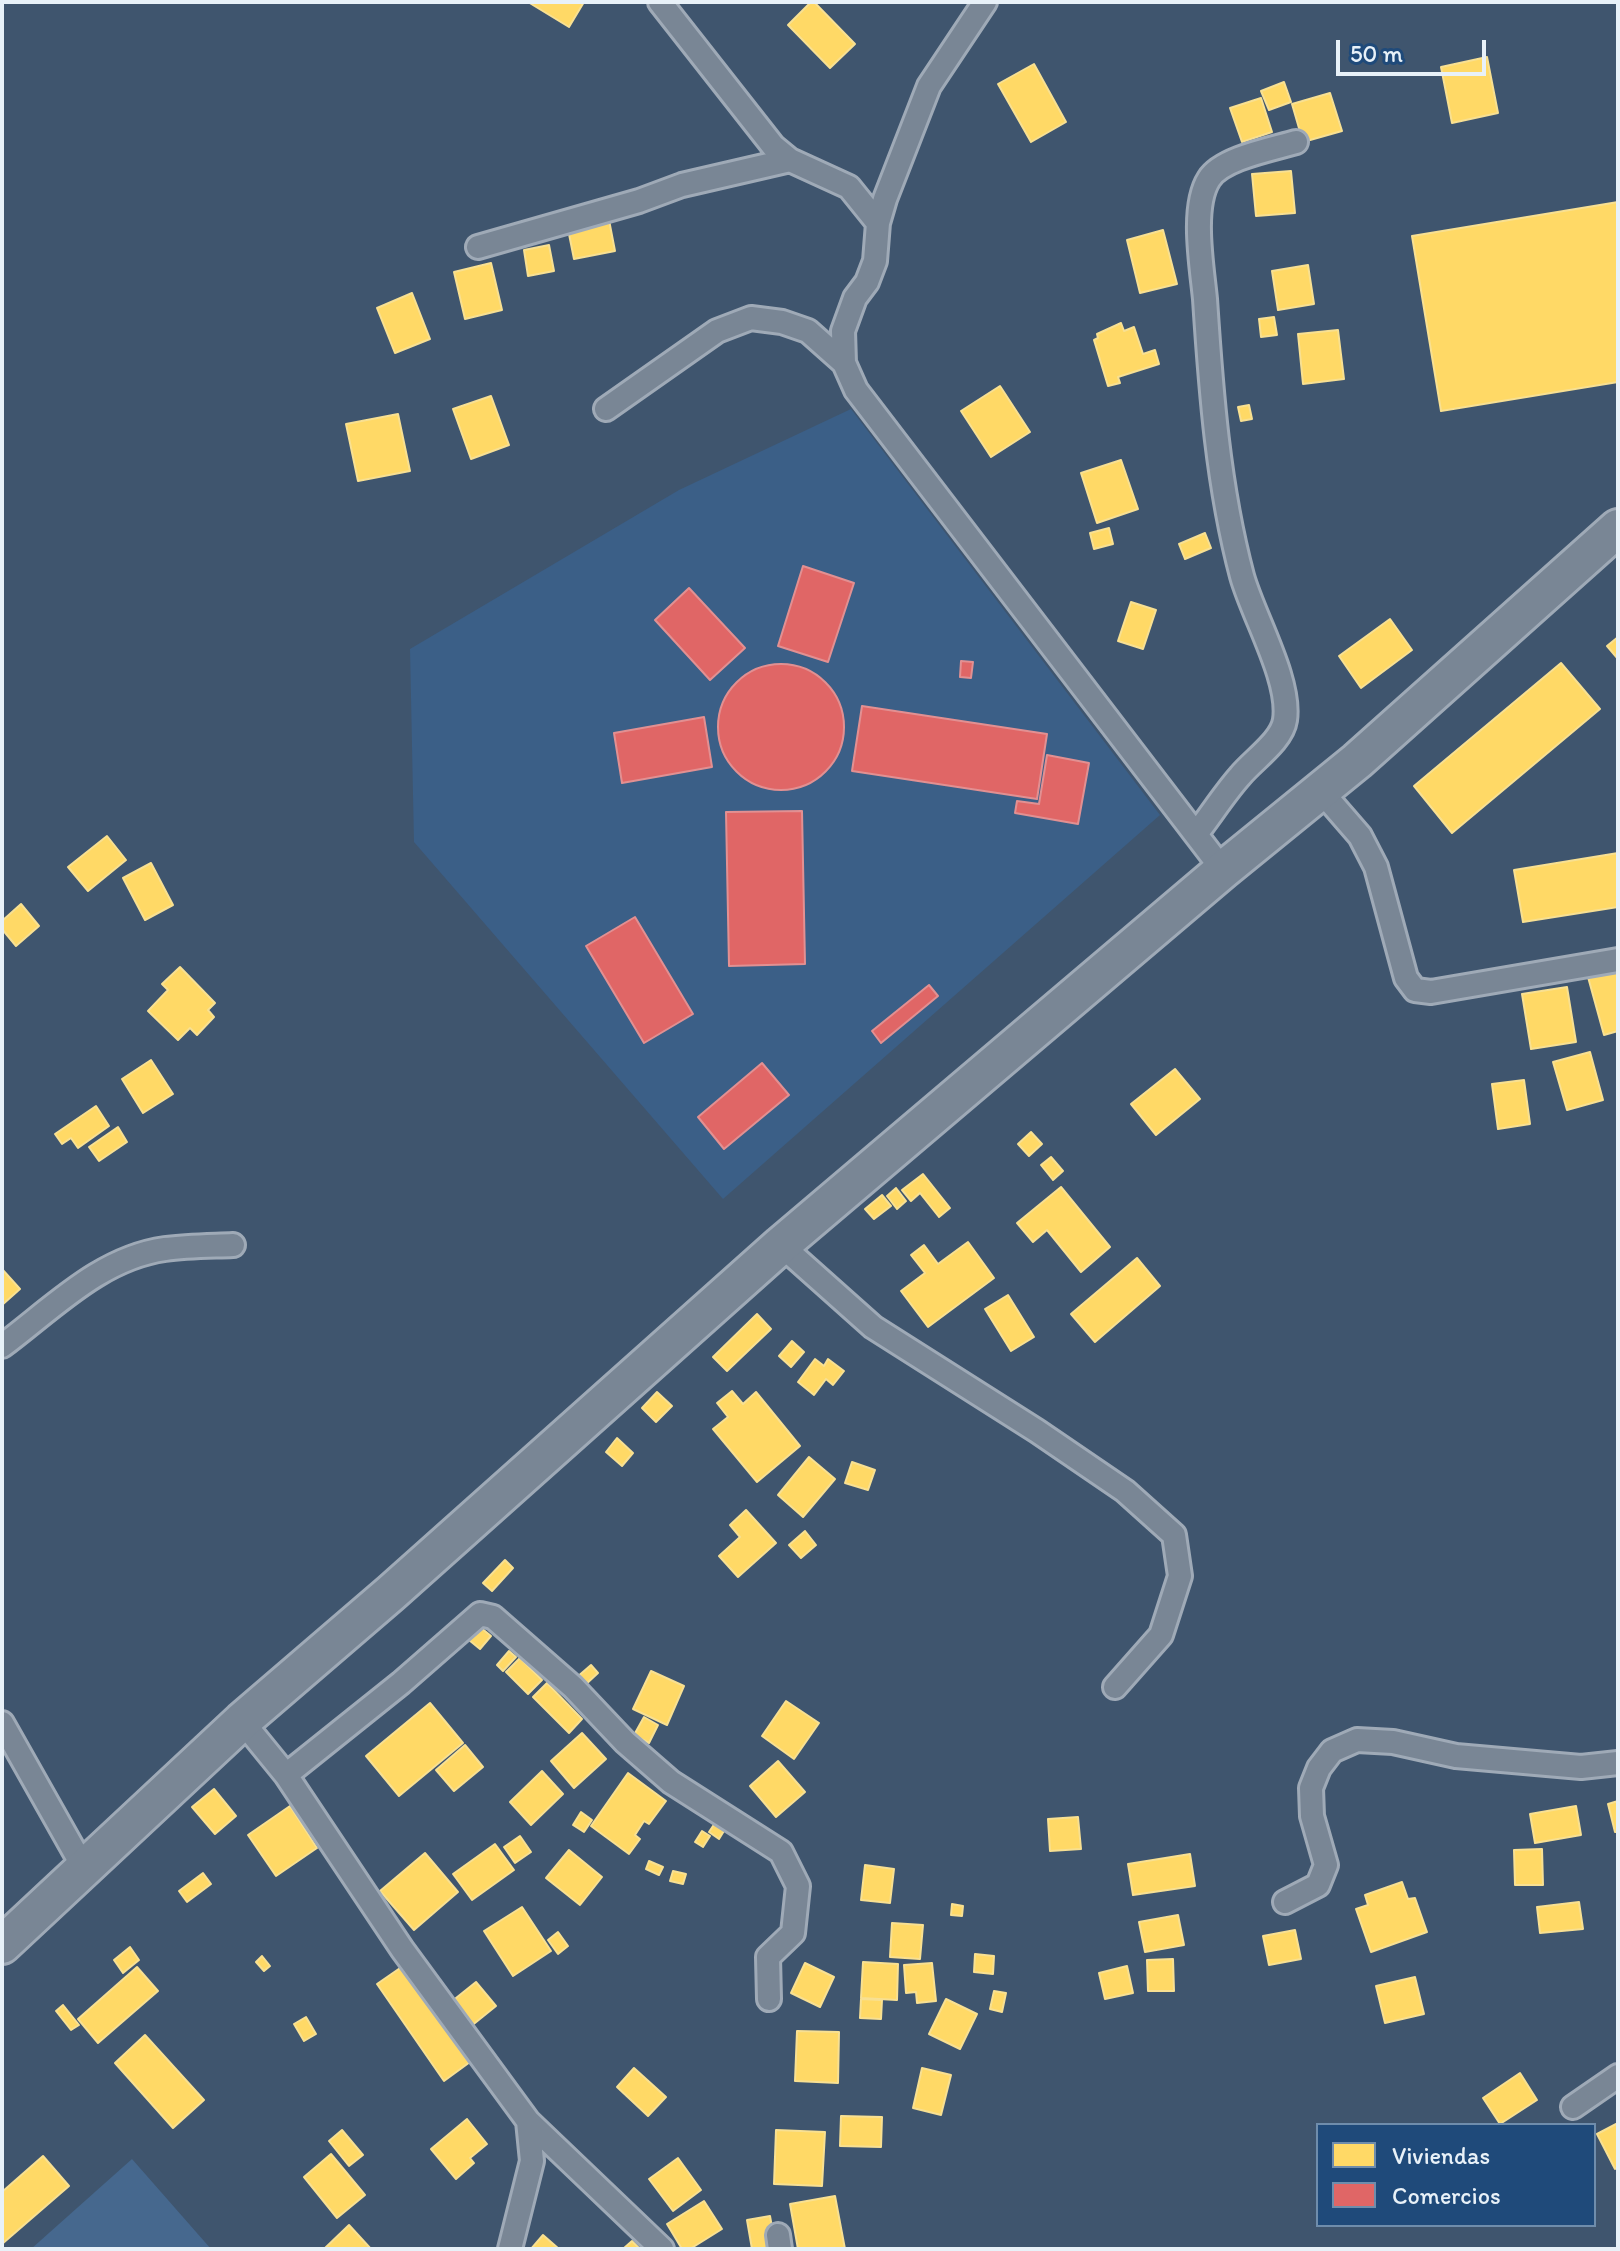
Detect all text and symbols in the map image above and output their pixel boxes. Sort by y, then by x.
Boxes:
scale bar [1340,24,1490,74]
text: 50 m [1350,39,1403,68]
legend [1316,2123,1596,2227]
text: Viviendas [1392,2141,1490,2170]
text: Comercios [1392,2181,1501,2210]

